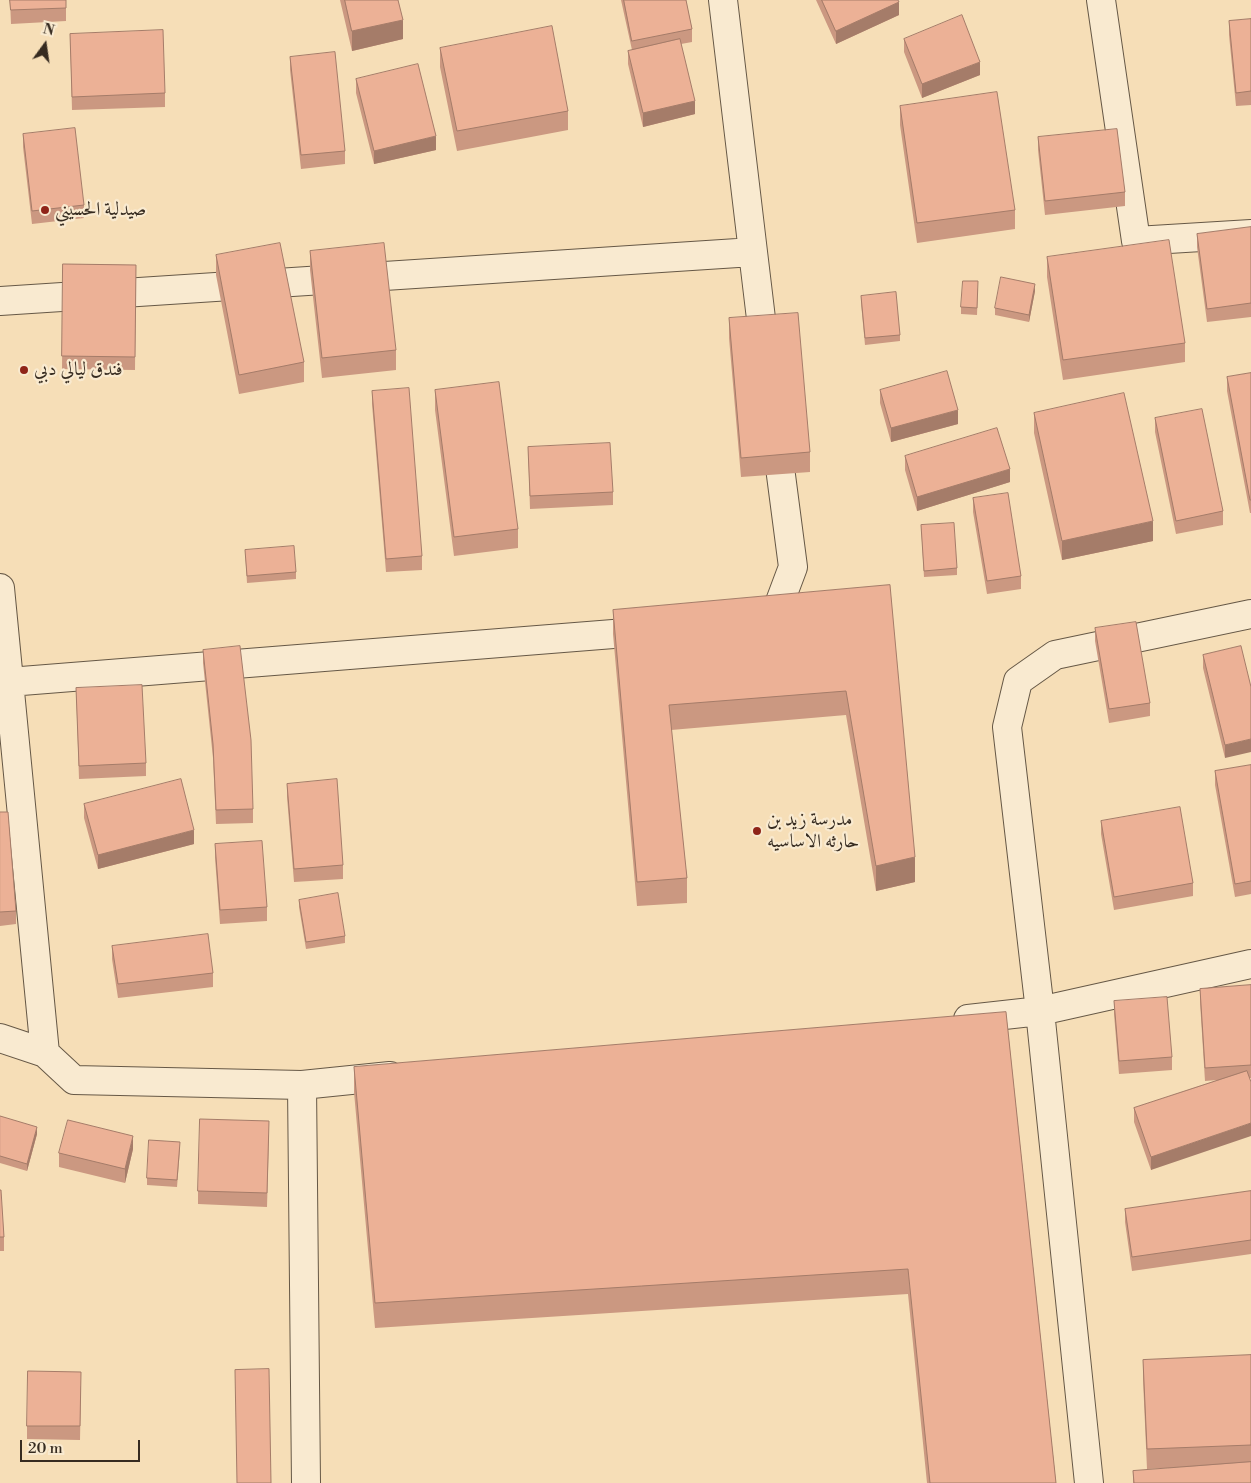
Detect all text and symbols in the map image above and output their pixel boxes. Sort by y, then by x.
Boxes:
north arrow [20,20,70,70]
text: N [41,20,56,41]
place label: صيدلية الحسيني [55,199,146,221]
marker: صيدلية الحسيني [39,204,51,216]
place label: فندق ليالي دبي [34,359,123,381]
marker: فندق ليالي دبي [18,364,30,376]
place label: مدرسة زيد بن حارثه الاساسيه [767,809,859,853]
marker: مدرسة زيد بن حارثه الاساسيه [751,825,763,837]
scale bar [22,1430,142,1462]
text: 20 m [28,1439,63,1458]

